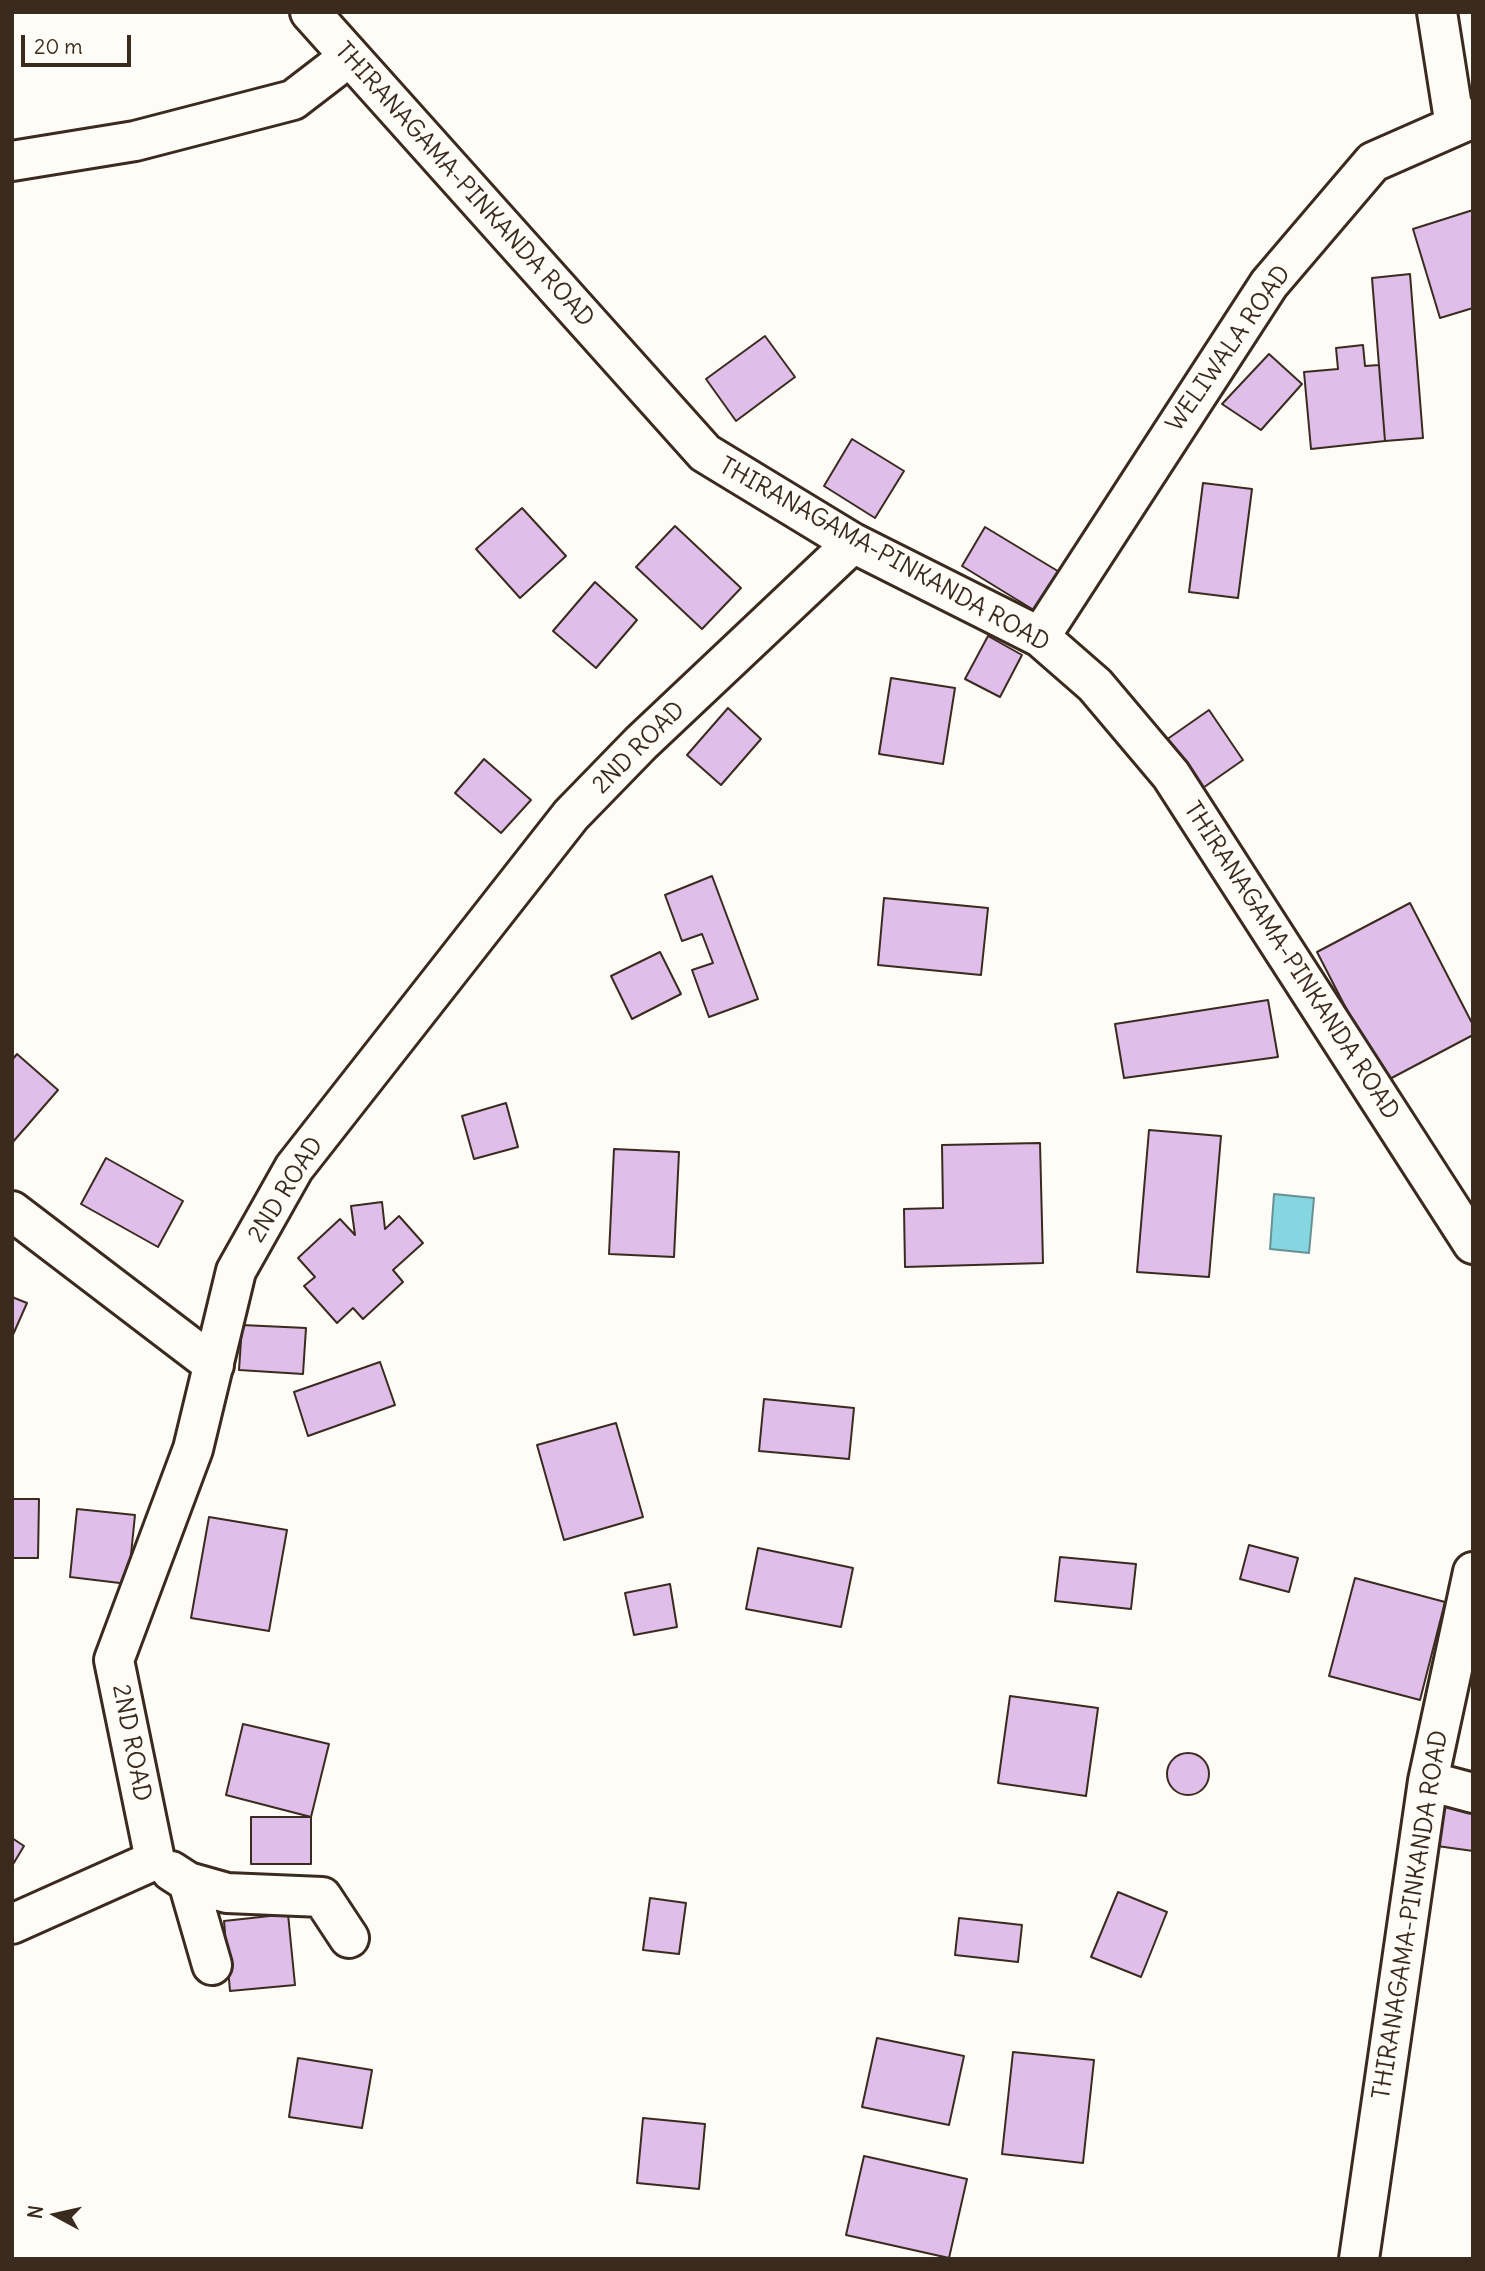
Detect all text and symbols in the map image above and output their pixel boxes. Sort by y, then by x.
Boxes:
scale bar [24,21,135,65]
text: 20 m [34,33,83,60]
street label: THIRANAGAMA-PINKANDA ROAD [328,37,600,333]
street label: WELIWALA ROAD [1161,260,1297,438]
street label: THIRANAGAMA-PINKANDA ROAD [714,452,1054,658]
street label: 2ND ROAD [587,696,691,800]
street label: THIRANAGAMA-PINKANDA ROAD [1177,797,1405,1125]
street label: 2ND ROAD [242,1132,330,1248]
street label: 2ND ROAD [106,1682,156,1804]
street label: THIRANAGAMA-PINKANDA ROAD [1368,1728,1454,2102]
north arrow [21,2180,91,2250]
text: N [22,2204,48,2220]

